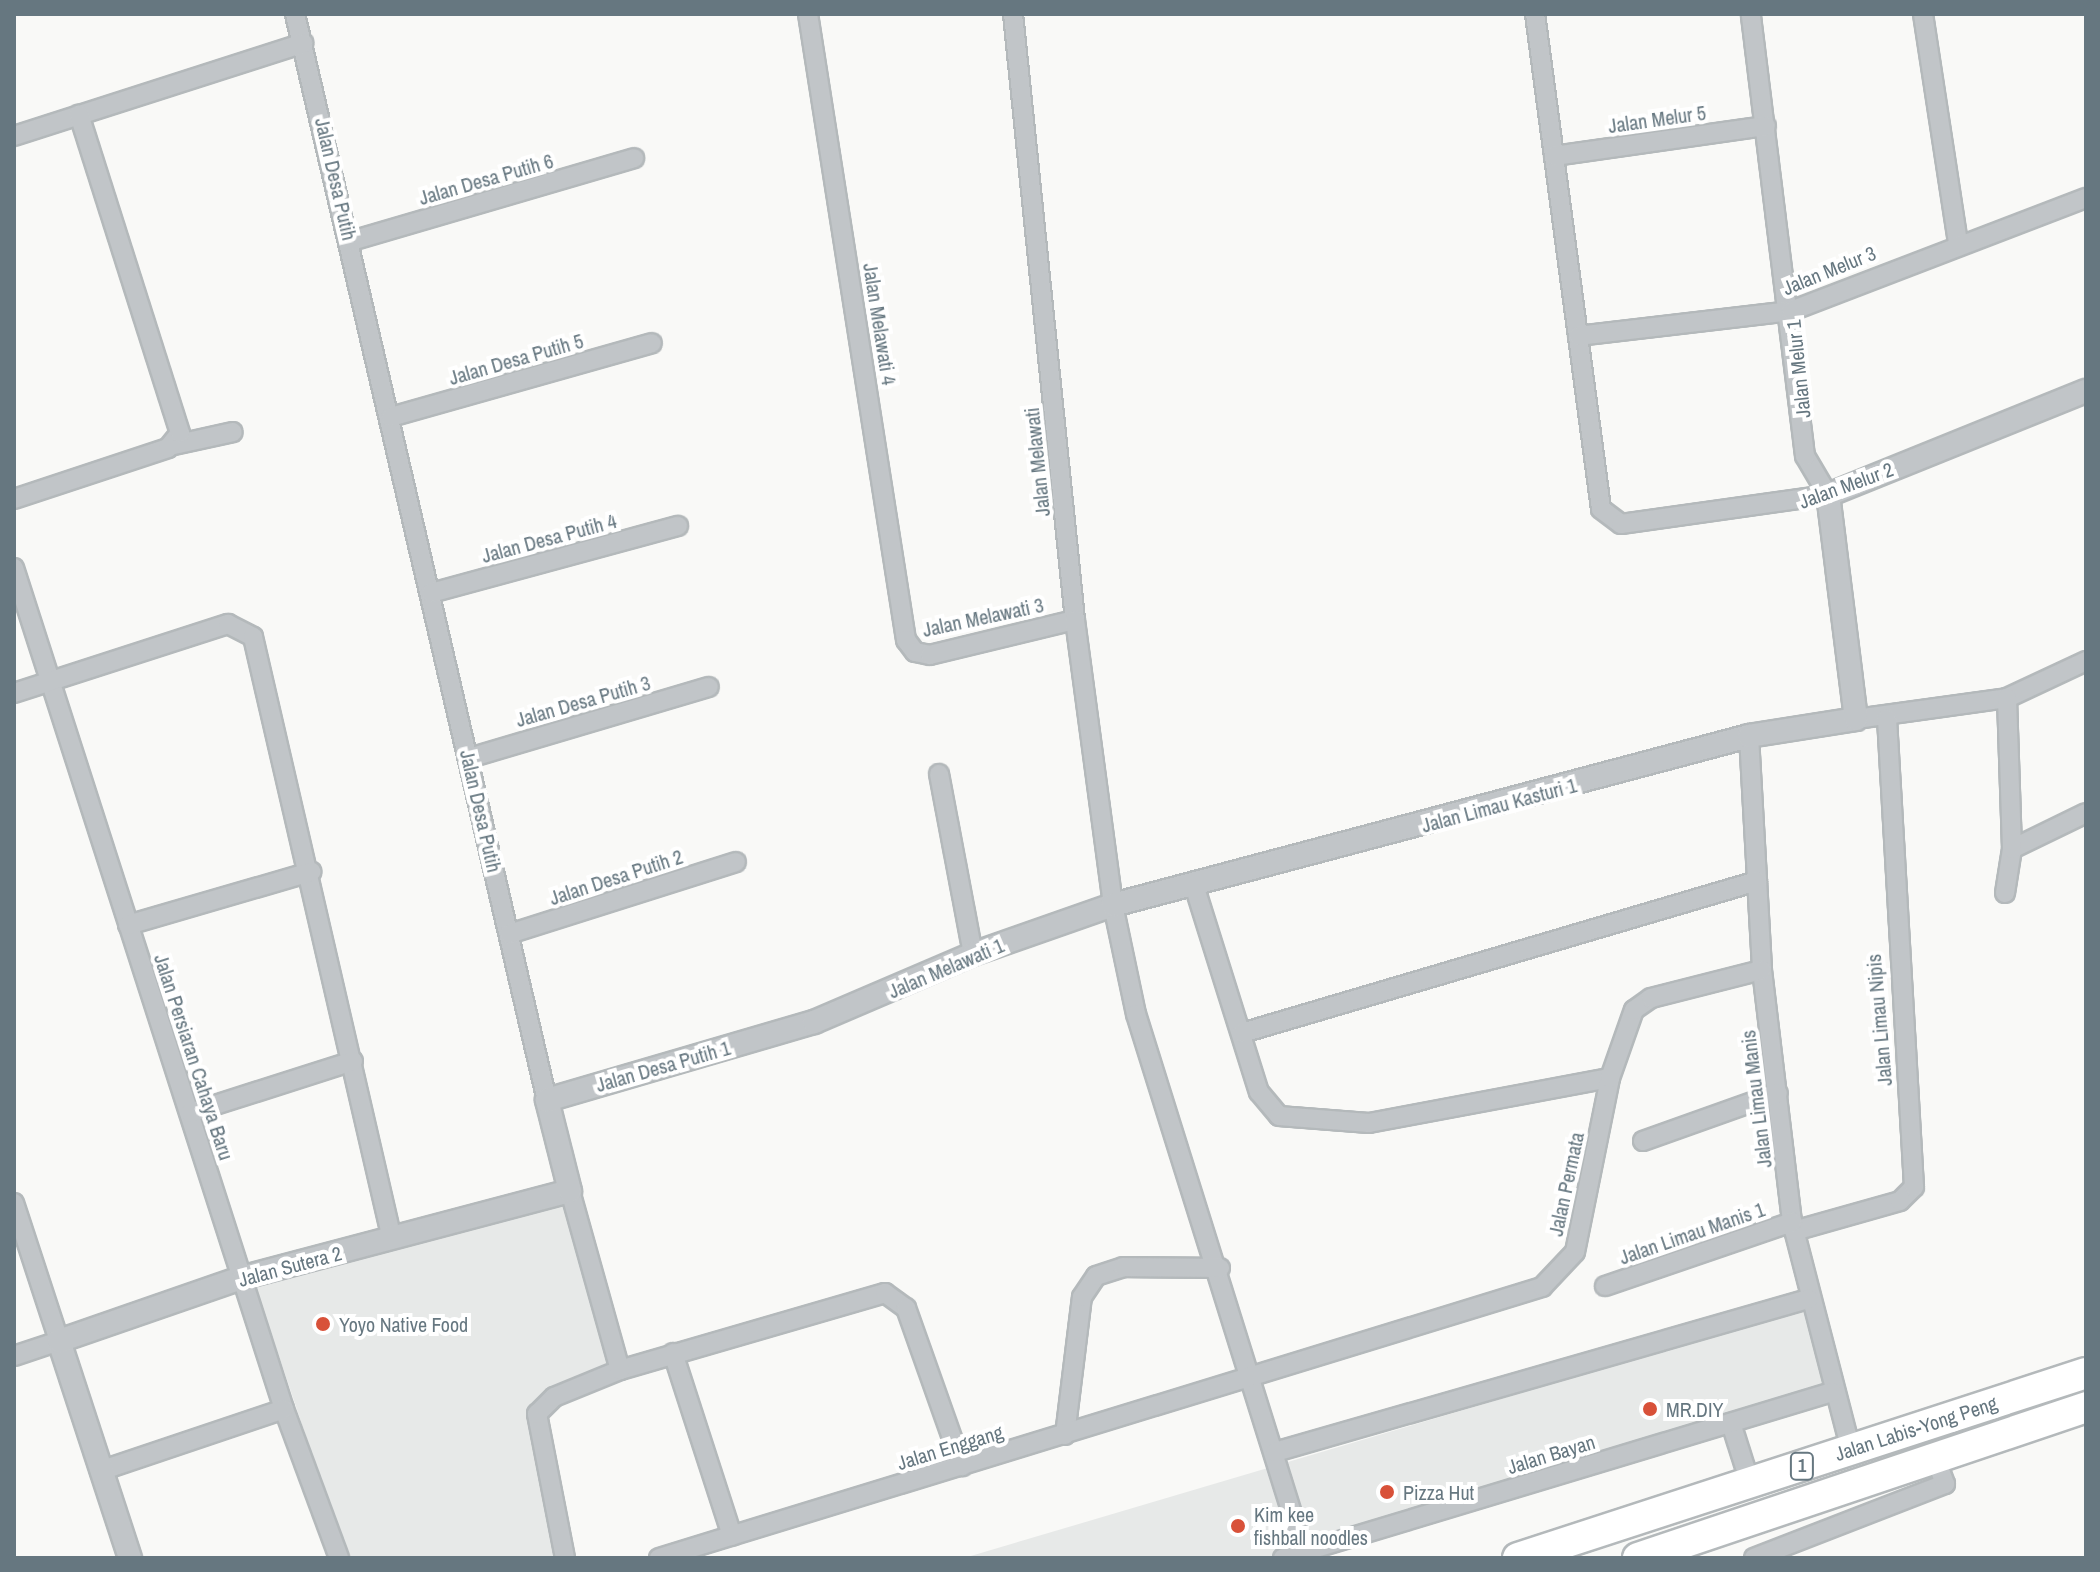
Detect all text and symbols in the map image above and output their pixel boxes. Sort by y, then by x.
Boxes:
street label: Jalan Melur 5 [1607,100,1707,138]
street label: Jalan Desa Putih [310,115,362,243]
street label: Jalan Desa Putih 6 [416,148,556,210]
street label: Jalan Melur 3 [1779,240,1879,300]
street label: Jalan Melawati 4 [859,261,901,387]
street label: Jalan Melur 1 [1781,319,1815,419]
street label: Jalan Desa Putih 5 [446,328,586,390]
street label: Jalan Melawati [1019,406,1055,518]
street label: Jalan Melur 2 [1796,457,1896,513]
street label: Jalan Desa Putih 4 [479,508,619,568]
street label: Jalan Melawati 3 [920,592,1046,642]
street label: Jalan Desa Putih 3 [513,670,653,732]
street label: Jalan Desa Putih [455,747,507,875]
street label: Jalan Limau Kasturi 1 [1419,773,1579,837]
street label: Jalan Desa Putih 2 [546,844,686,910]
street label: Jalan Melawati 1 [885,933,1007,1003]
street label: Jalan Persiaran Cahaya Baru [149,951,239,1163]
street label: Jalan Limau Nipis [1861,953,1897,1087]
street label: Jalan Limau Manis [1736,1029,1776,1169]
street label: Jalan Desa Putih 1 [593,1035,733,1097]
street label: Jalan Permata [1543,1130,1589,1238]
street label: Jalan Limau Manis 1 [1616,1197,1768,1269]
street label: Jalan Sutera 2 [236,1241,344,1291]
place label: Yoyo Native Food [339,1312,468,1336]
marker: Yoyo Native Food [314,1315,332,1333]
street label: Jalan Labis-Yong Peng [1832,1390,2000,1466]
place label: MR.DIY [1666,1397,1723,1421]
marker: MR.DIY [1641,1400,1659,1418]
street label: Jalan Enggang [894,1420,1006,1474]
street label: Jalan Bayan [1504,1429,1598,1479]
road number: 1 [1788,1452,1816,1480]
place label: Pizza Hut [1403,1480,1474,1504]
marker: Pizza Hut [1378,1483,1396,1501]
place label: Kim kee fishball noodles [1254,1502,1368,1549]
marker: Kim kee fishball noodles [1229,1517,1247,1535]

